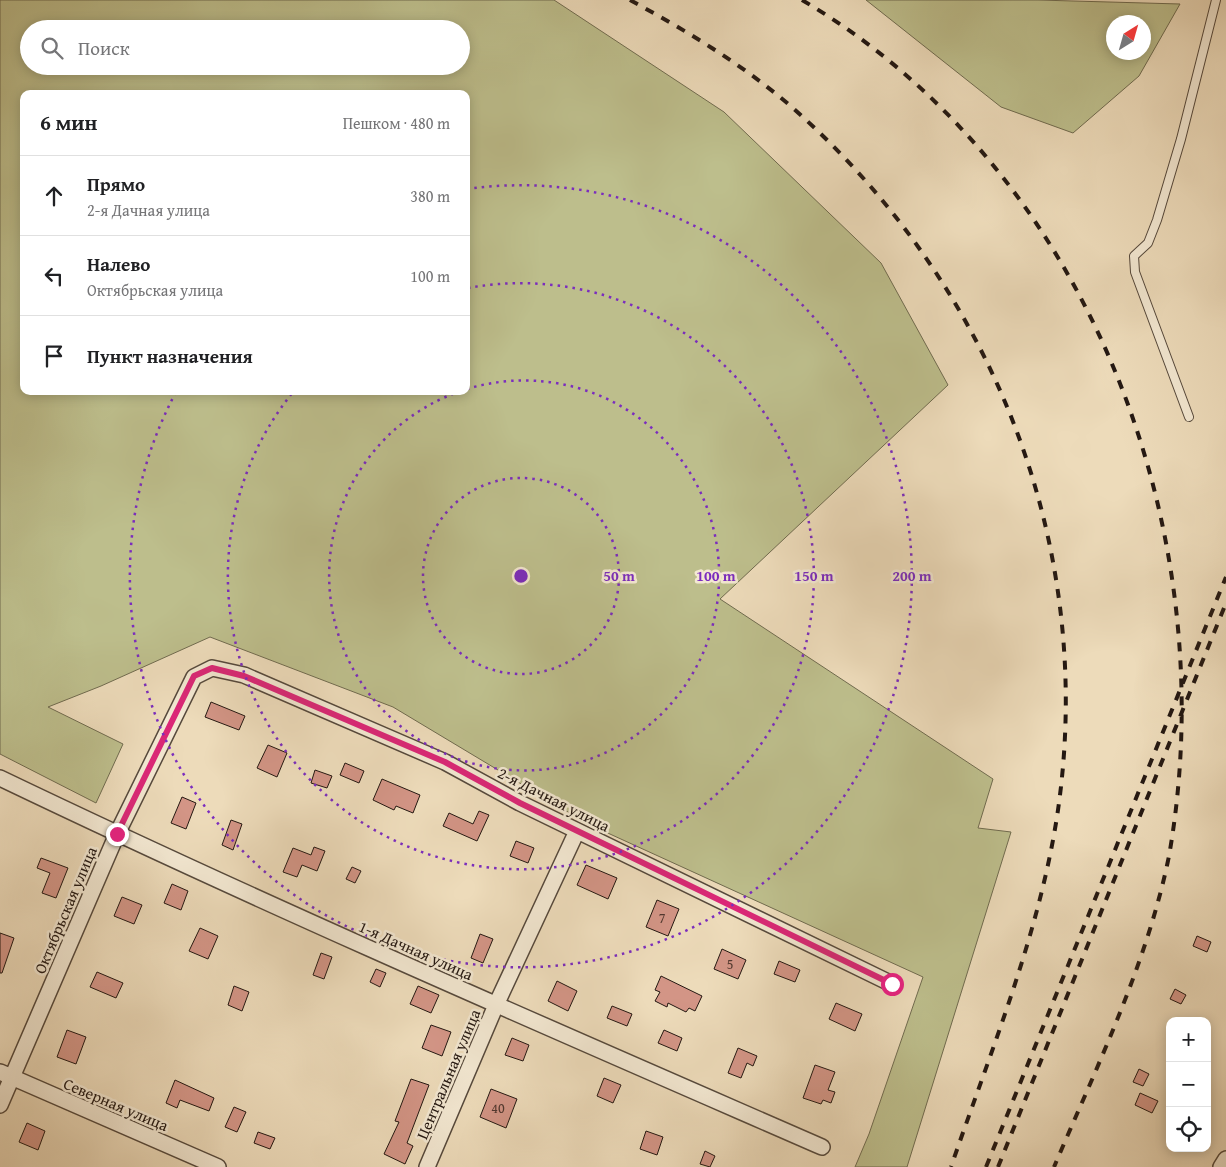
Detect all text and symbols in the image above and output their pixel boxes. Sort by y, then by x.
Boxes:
north arrow [1106,15,1151,60]
search box [20,20,470,75]
icon: search [38,34,66,62]
text: Поиск [78,34,130,62]
text: 6 мин [40,107,97,138]
text: Пешком · 480 m [343,111,450,135]
text: Прямо [87,170,145,198]
icon: ahead [40,182,68,210]
text: 380 m [410,184,450,208]
text: 2-я Дачная улица [87,198,210,222]
text: Налево [87,250,150,278]
icon: left [40,262,68,290]
text: 100 m [410,264,450,288]
text: Октябрьская улица [87,278,223,302]
icon: arrive [40,342,68,370]
text: Пункт назначения [87,342,253,370]
text: 50 m [603,565,635,586]
text: 100 m [696,565,736,586]
text: 150 m [794,565,834,586]
text: 200 m [892,565,932,586]
centre of rings [512,567,530,585]
street label: 2-я Дачная улица [494,760,615,838]
route end [106,823,129,846]
street label: Октябрьская улица [27,842,103,977]
house number: 7 [659,908,666,928]
street label: 1-я Дачная улица [355,914,477,986]
house number: 5 [727,954,733,974]
route start [881,973,904,996]
street label: Центральная улица [410,1005,486,1143]
map controls [1166,1017,1211,1152]
button: + [1166,1017,1211,1062]
button: − [1166,1062,1211,1107]
street label: Северная улица [60,1071,173,1137]
house number: 40 [491,1098,505,1118]
button: locate [1166,1107,1211,1152]

